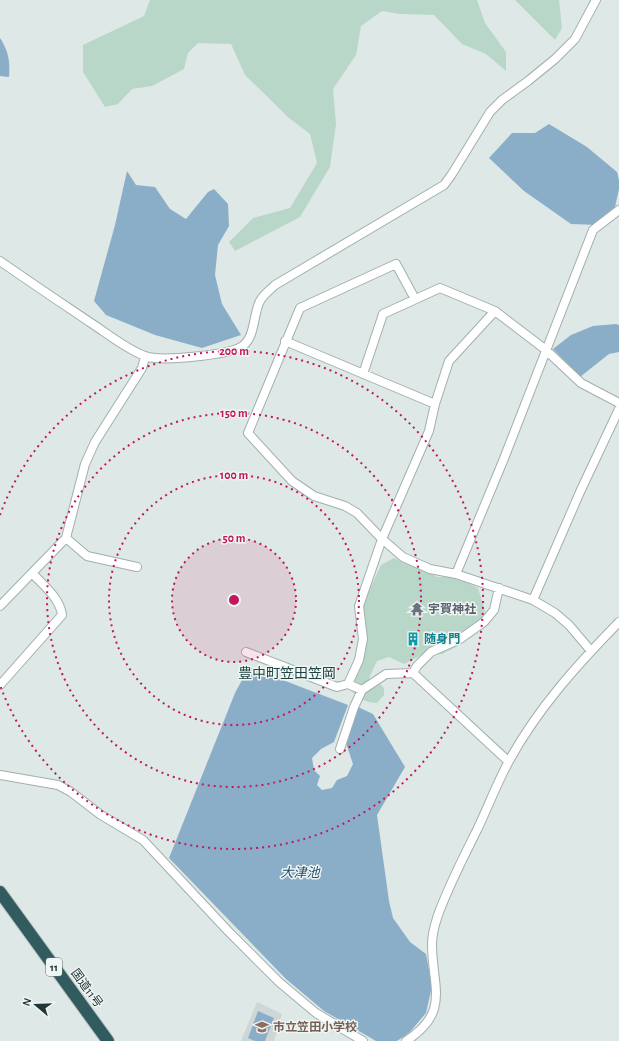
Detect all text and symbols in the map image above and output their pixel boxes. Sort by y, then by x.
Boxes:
text: 200 m [219,345,249,357]
text: 150 m [220,407,248,419]
text: 100 m [220,469,248,481]
text: 50 m [223,532,246,544]
centre of rings [227,593,241,607]
temple icon: 宇賀神社 [409,601,425,617]
place label: 宇賀神社 [428,602,476,615]
building icon: 随身門 [405,631,421,647]
place label: 随身門 [424,632,460,645]
district label: 豊中町笠田笠岡 [238,666,336,681]
water label: 大津池 [280,866,321,880]
road number: 11 [46,958,62,976]
street label: 国道11号 [69,966,106,1009]
north arrow [16,985,56,1025]
text: N [21,996,33,1007]
school or university icon: 市立笠田小学校 [254,1019,270,1035]
place label: 市立笠田小学校 [273,1020,357,1033]

